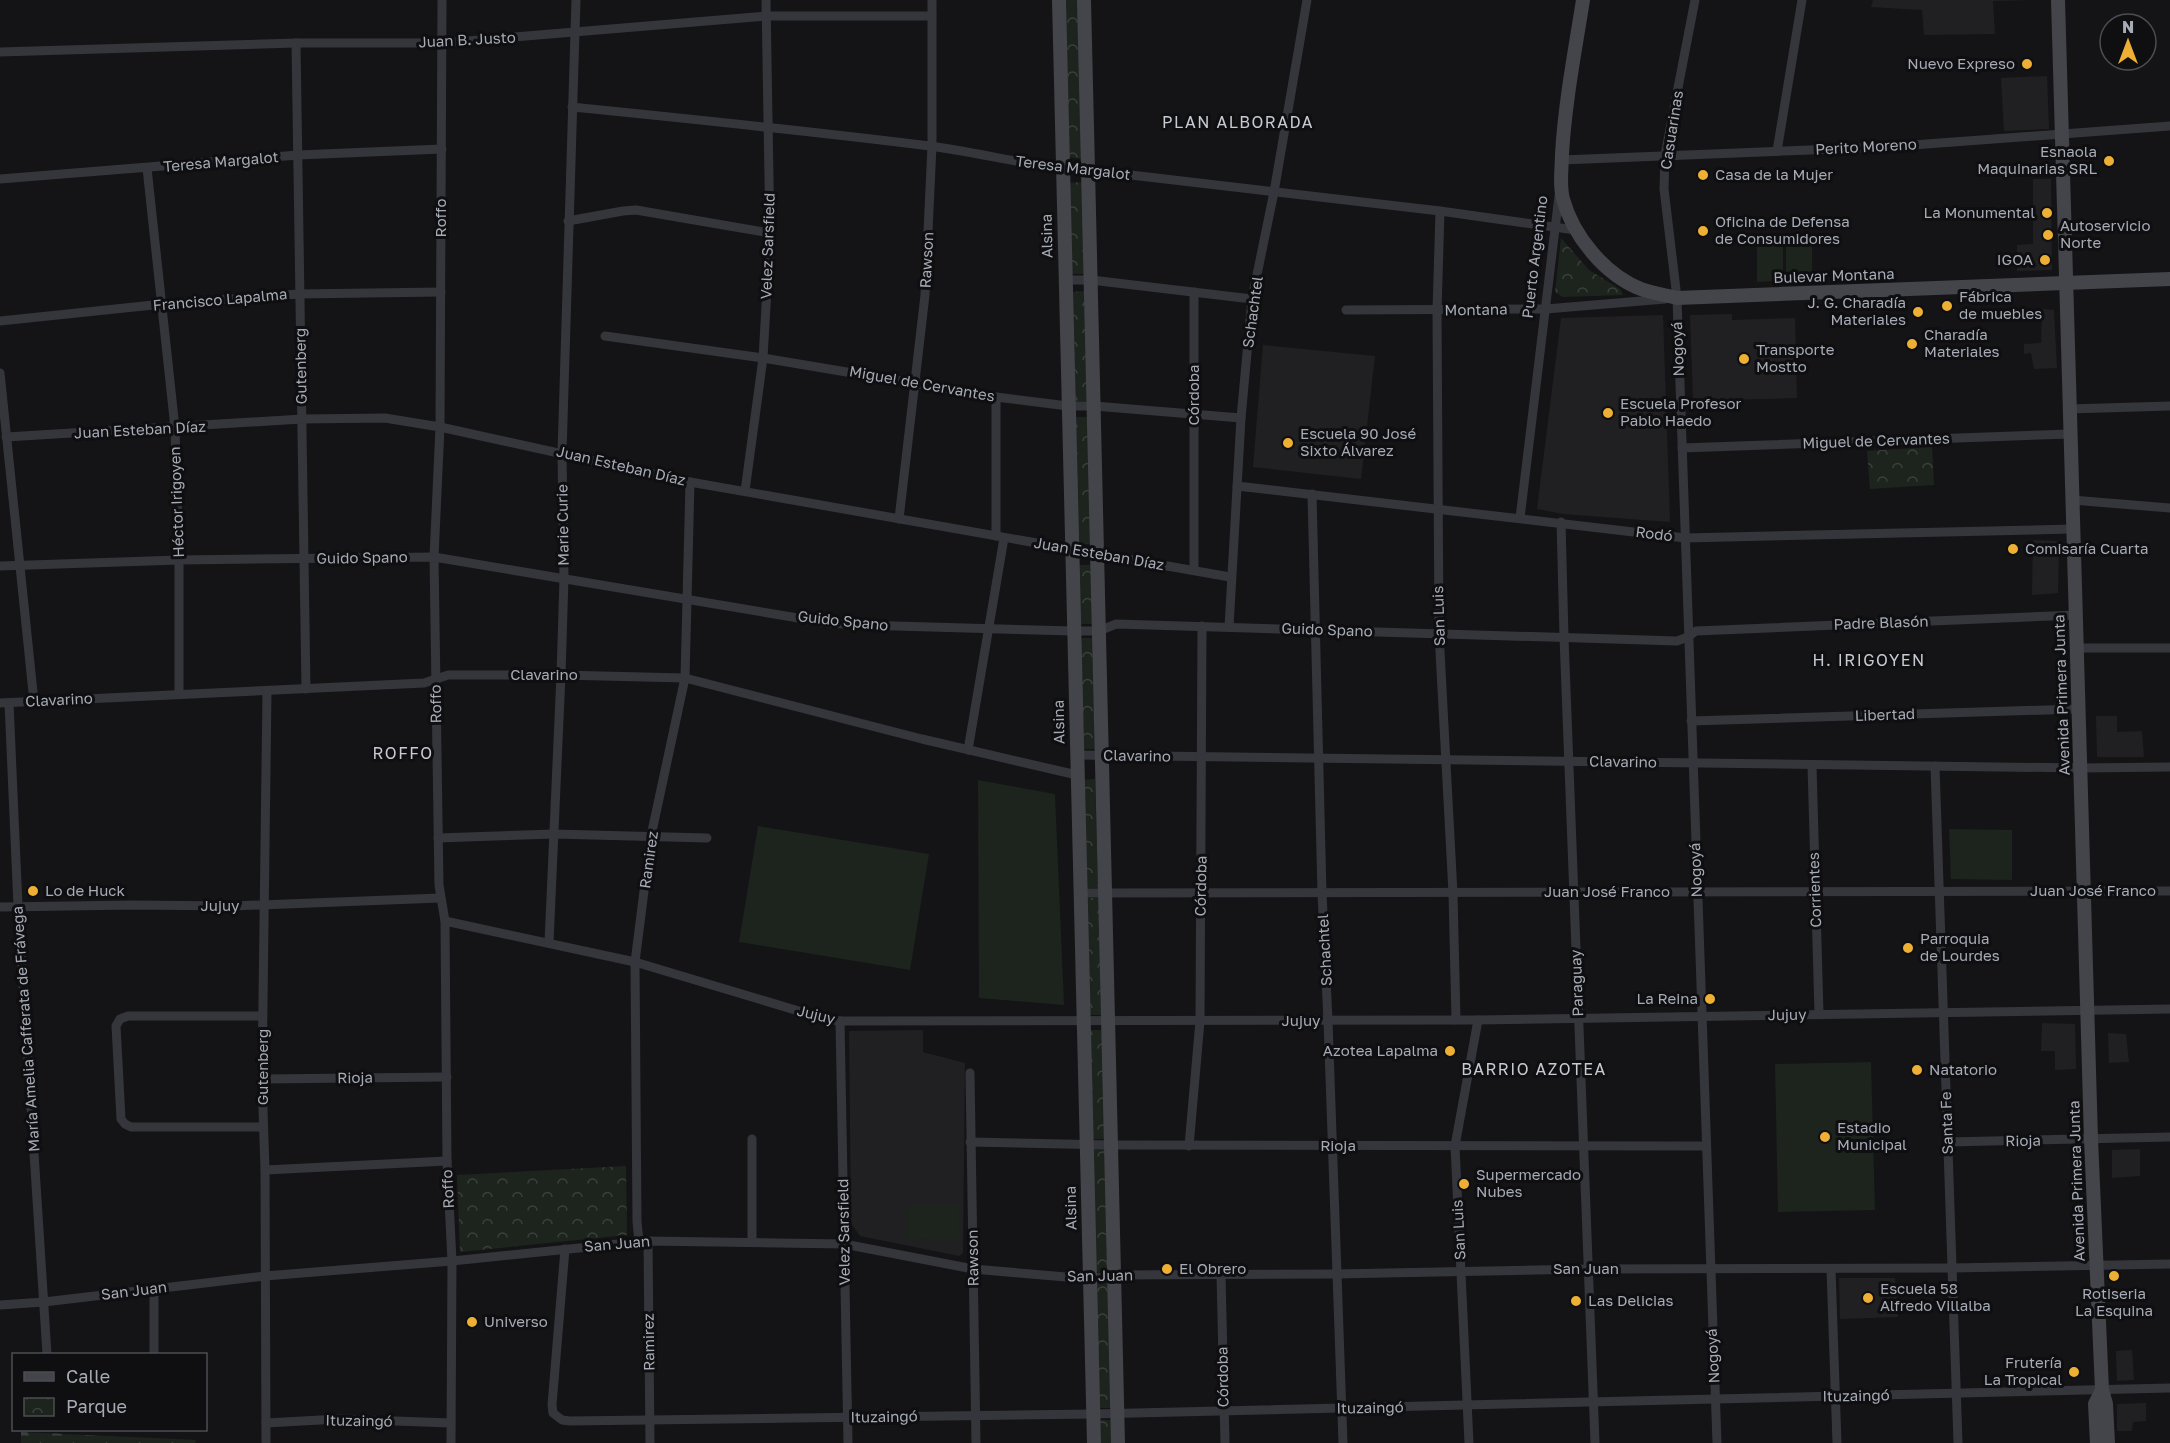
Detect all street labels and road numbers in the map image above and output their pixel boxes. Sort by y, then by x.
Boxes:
street label: Juan B. Justo [418,27,516,51]
street label: Casuarinas [1656,89,1686,171]
street label: Perito Moreno [1815,134,1917,158]
street label: Teresa Margalot [163,147,279,175]
street label: Teresa Margalot [1015,151,1132,183]
street label: Velez Sarsfield [756,192,778,300]
street label: Puerto Argentino [1518,194,1550,319]
street label: Roffo [431,199,449,237]
street label: Alsina [1037,214,1055,258]
street label: Rawson [916,231,936,289]
street label: Bulevar Montana [1773,264,1895,286]
street label: Schachtel [1238,275,1266,349]
street label: Francisco Lapalma [152,284,288,314]
street label: Montana [1444,299,1508,319]
street label: Nogoyá [1667,321,1687,377]
street label: Gutenberg [290,328,310,404]
street label: Miguel de Cervantes [848,361,996,405]
street label: Córdoba [1184,365,1202,425]
street label: Juan Esteban Díaz [74,417,207,441]
street label: Miguel de Cervantes [1802,428,1950,452]
street label: Juan Esteban Díaz [555,441,688,489]
street label: Héctor Irigoyen [165,446,187,558]
street label: Marie Curie [552,484,572,566]
street label: Rodó [1635,522,1674,544]
street label: Juan Esteban Díaz [1033,533,1166,573]
street label: Guido Spano [316,547,408,567]
street label: San Luis [1428,586,1448,647]
street label: Guido Spano [797,606,889,634]
street label: Padre Blasón [1833,611,1929,633]
street label: Avenida Primera Junta [2049,614,2073,776]
street label: Guido Spano [1281,618,1373,640]
street label: Clavarino [510,665,578,683]
street label: Roffo [426,684,444,724]
street label: Clavarino [25,688,93,710]
street label: Alsina [1049,700,1067,744]
street label: Libertad [1854,704,1915,724]
street label: Clavarino [1103,745,1171,765]
street label: Clavarino [1589,751,1657,771]
street label: Ramirez [635,830,661,890]
street label: Nogoyá [1685,842,1705,898]
street label: Corrientes [1804,852,1824,928]
street label: Córdoba [1190,855,1210,917]
street label: Juan José Franco [2030,881,2156,899]
street label: Juan José Franco [1544,882,1670,900]
street label: Jujuy [201,896,240,914]
street label: María Amelia Cafferata de Frávega [7,906,43,1152]
street label: Schachtel [1313,913,1335,987]
street label: Paraguay [1566,949,1586,1017]
street label: Jujuy [795,1001,838,1028]
street label: Jujuy [1767,1005,1807,1023]
street label: Jujuy [1282,1011,1321,1029]
street label: Gutenberg [253,1029,271,1105]
street label: Rioja [337,1068,373,1086]
street label: Santa Fe [1936,1091,1956,1155]
street label: Avenida Primera Junta [2064,1100,2088,1262]
street label: Rioja [2005,1131,2041,1149]
street label: Rioja [1320,1136,1356,1154]
street label: Roffo [437,1169,457,1209]
street label: Velez Sarsfield [833,1179,853,1285]
street label: Alsina [1061,1186,1079,1230]
street label: San Luis [1447,1199,1469,1261]
street label: Rawson [963,1230,981,1287]
street label: San Juan [583,1231,651,1255]
street label: San Juan [1553,1259,1619,1277]
street label: San Juan [1067,1265,1133,1285]
street label: San Juan [100,1277,168,1303]
street label: Ramirez [638,1313,658,1371]
street label: Nogoyá [1702,1328,1722,1384]
street label: Córdoba [1212,1346,1232,1408]
street label: Ituzaingó [1822,1385,1890,1405]
street label: Ituzaingó [1336,1397,1404,1417]
street label: Ituzaingó [850,1406,918,1426]
street label: Ituzaingó [325,1410,393,1430]

